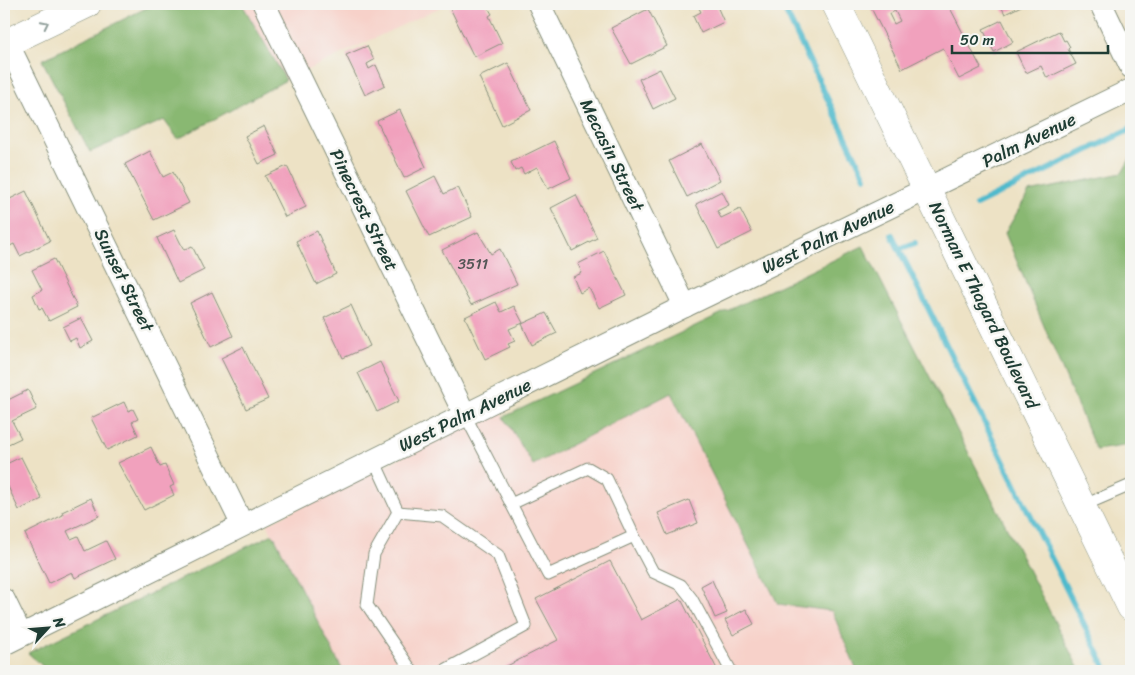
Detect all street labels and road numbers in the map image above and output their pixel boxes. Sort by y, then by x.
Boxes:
street label: Mecasin Street [571,93,653,217]
street label: Palm Avenue [976,103,1082,177]
street label: Pinecrest Street [320,143,408,277]
street label: West Palm Avenue [756,191,900,283]
street label: Norman E Thagard Boulevard [920,196,1049,416]
street label: Sunset Street [85,223,163,338]
street label: West Palm Avenue [393,369,537,461]

